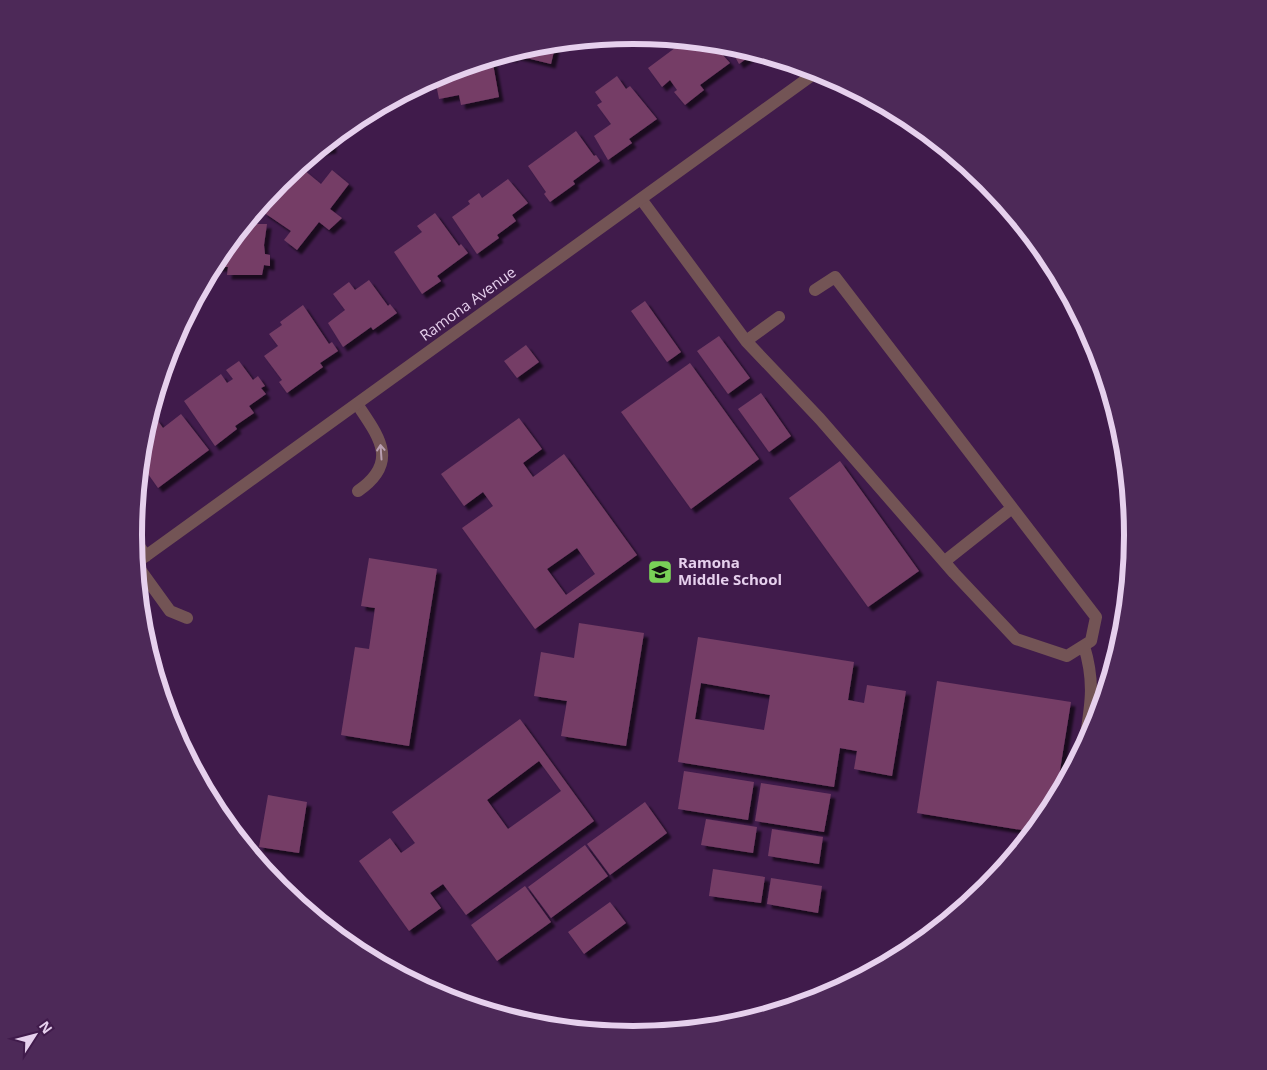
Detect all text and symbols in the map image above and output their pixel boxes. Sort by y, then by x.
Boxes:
street label: Ramona Avenue [415,262,519,345]
one-way arrow [377,444,386,460]
place label: Ramona Middle School [678,552,782,589]
school or university icon: Ramona Middle School [647,559,673,585]
north arrow [10,1010,60,1060]
text: N [35,1017,57,1037]

